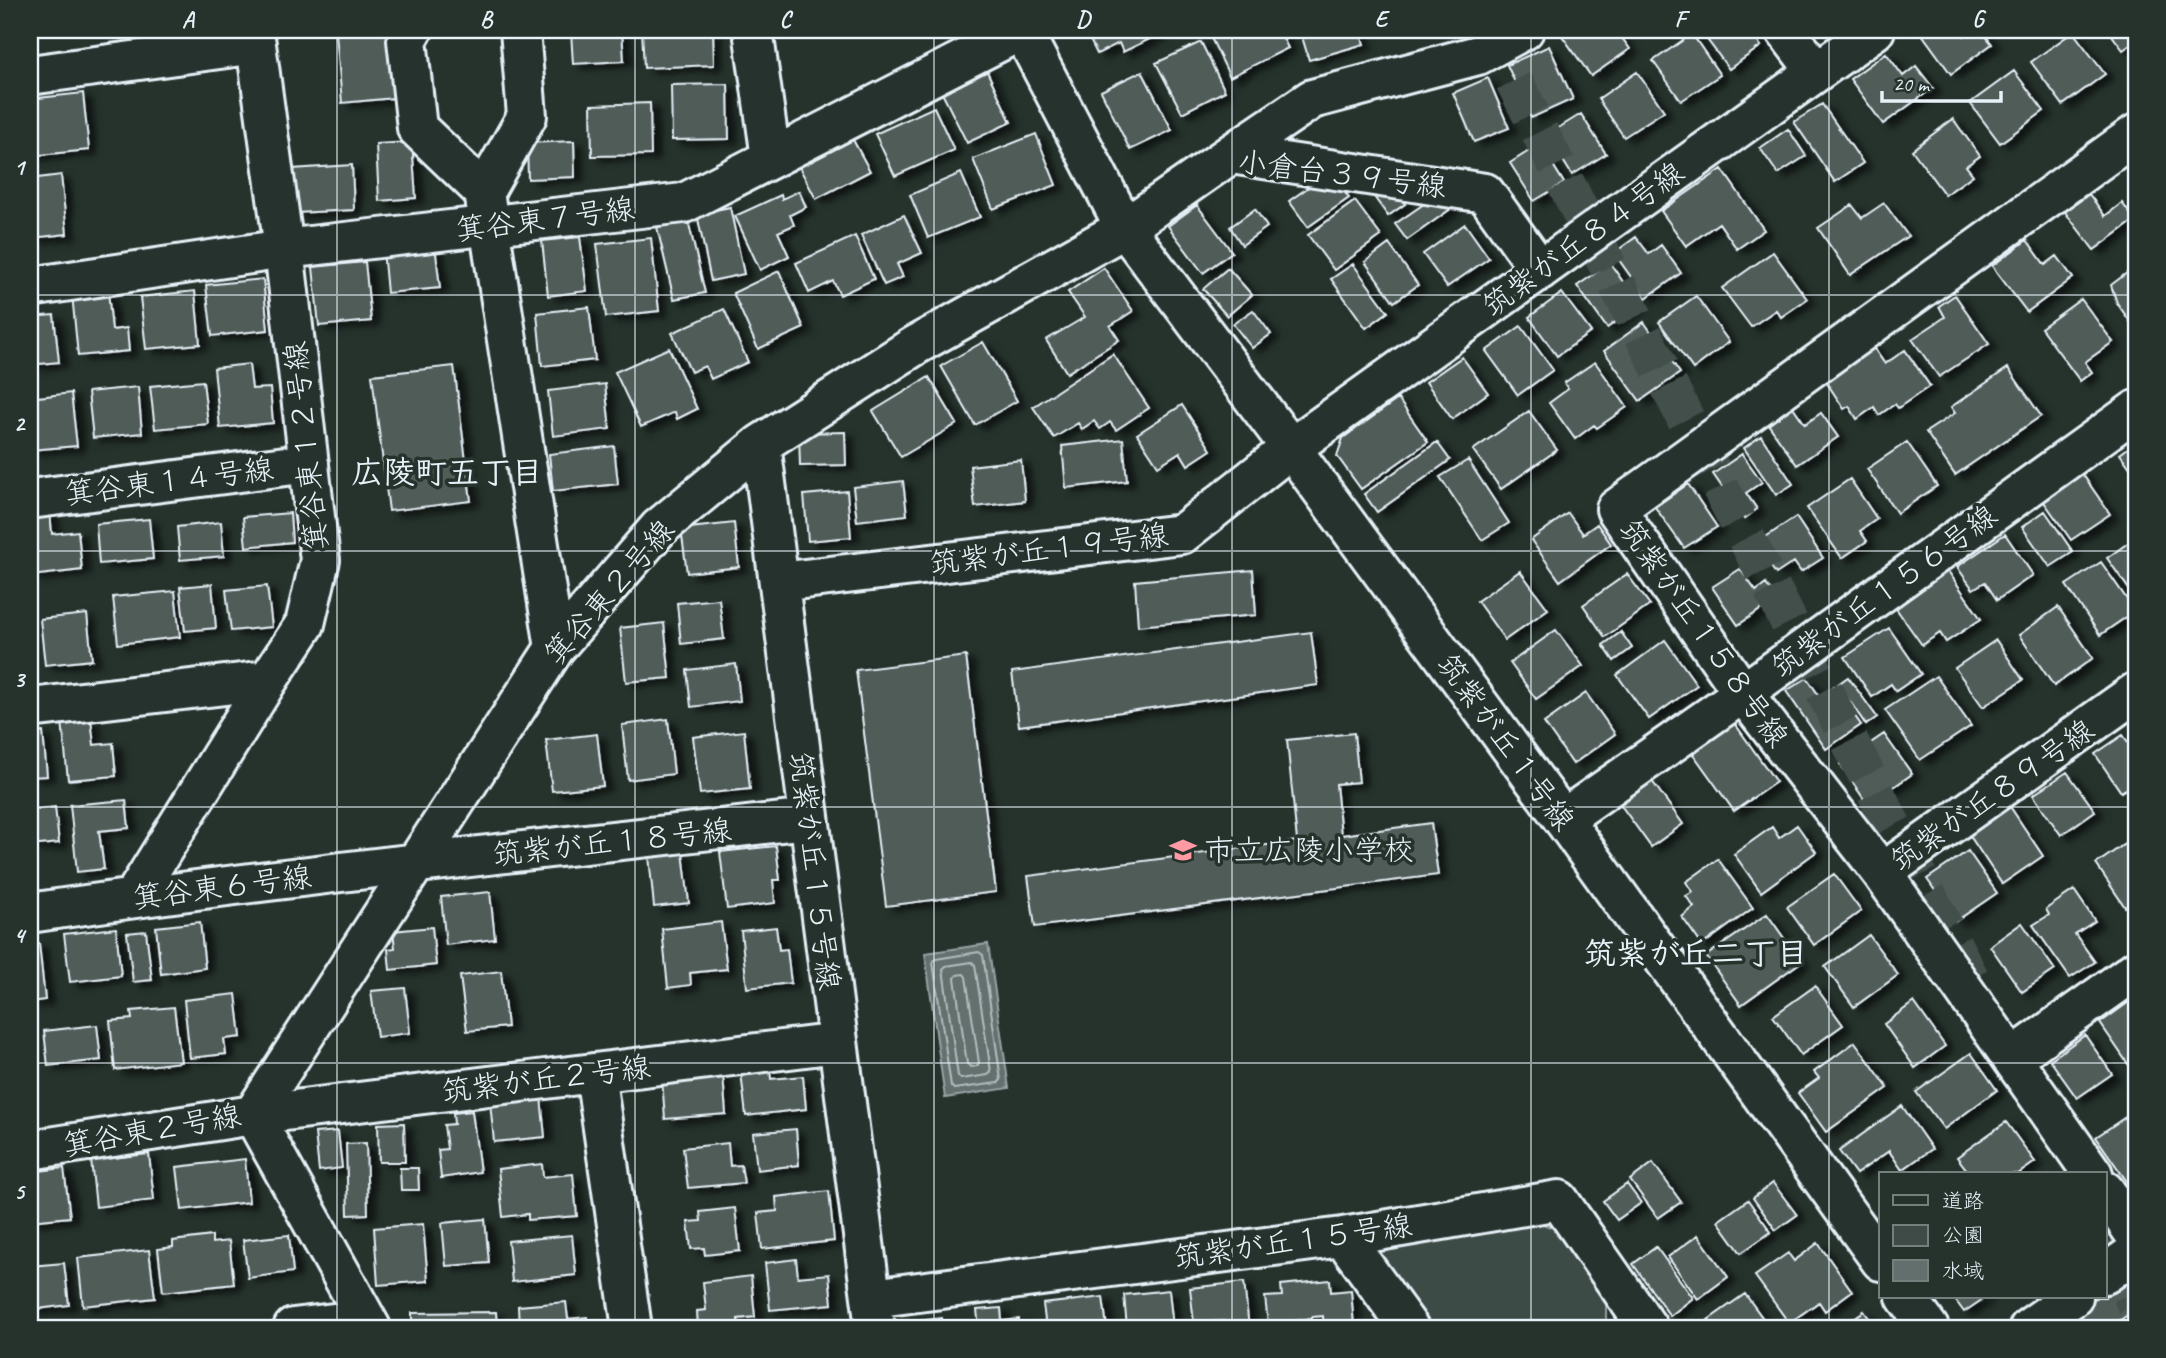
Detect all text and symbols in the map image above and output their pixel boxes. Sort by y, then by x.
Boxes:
text: A [182,5,196,34]
text: B [480,5,494,34]
text: C [780,5,794,34]
text: D [1076,5,1092,34]
text: E [1375,5,1391,34]
text: F [1675,5,1691,34]
text: G [1972,5,1987,34]
scale bar [1882,60,2002,104]
text: 20 m [1893,71,1931,97]
street label: 小倉台３９号線 [1235,142,1449,206]
text: 1 [14,153,27,182]
street label: 筑紫が丘８４号線 [1475,153,1691,325]
street label: 箕谷東７号線 [453,189,637,249]
street label: 箕谷東１２号線 [276,340,336,552]
text: 2 [14,409,27,438]
street label: 箕谷東１４号線 [62,449,276,513]
district label: 広陵町五丁目 [351,452,543,493]
street label: 筑紫が丘１５６号線 [1764,496,2004,686]
street label: 箕谷東２号線 [536,512,682,672]
street label: 筑紫が丘１５８号線 [1611,512,1797,754]
street label: 筑紫が丘１９号線 [928,516,1170,582]
street label: 筑紫が丘１号線 [1429,646,1583,838]
text: 3 [14,665,27,694]
street label: 筑紫が丘８９号線 [1883,711,2101,879]
street label: 筑紫が丘１５号線 [782,750,848,992]
street label: 筑紫が丘１８号線 [491,811,733,873]
place label: 市立広陵小学校 [1204,831,1414,869]
school or university icon: 市立広陵小学校 [1168,835,1198,865]
street label: 箕谷東６号線 [130,857,314,917]
text: 4 [14,921,27,950]
district label: 筑紫が丘二丁目 [1584,933,1808,974]
street label: 筑紫が丘２号線 [439,1047,653,1111]
street label: 箕谷東２号線 [60,1096,244,1164]
legend [1879,1172,2106,1298]
text: 5 [14,1177,26,1206]
text: 道路 [1942,1188,1984,1214]
street label: 筑紫が丘１５号線 [1172,1205,1414,1277]
text: 公園 [1942,1222,1984,1248]
text: 水域 [1942,1258,1984,1284]

